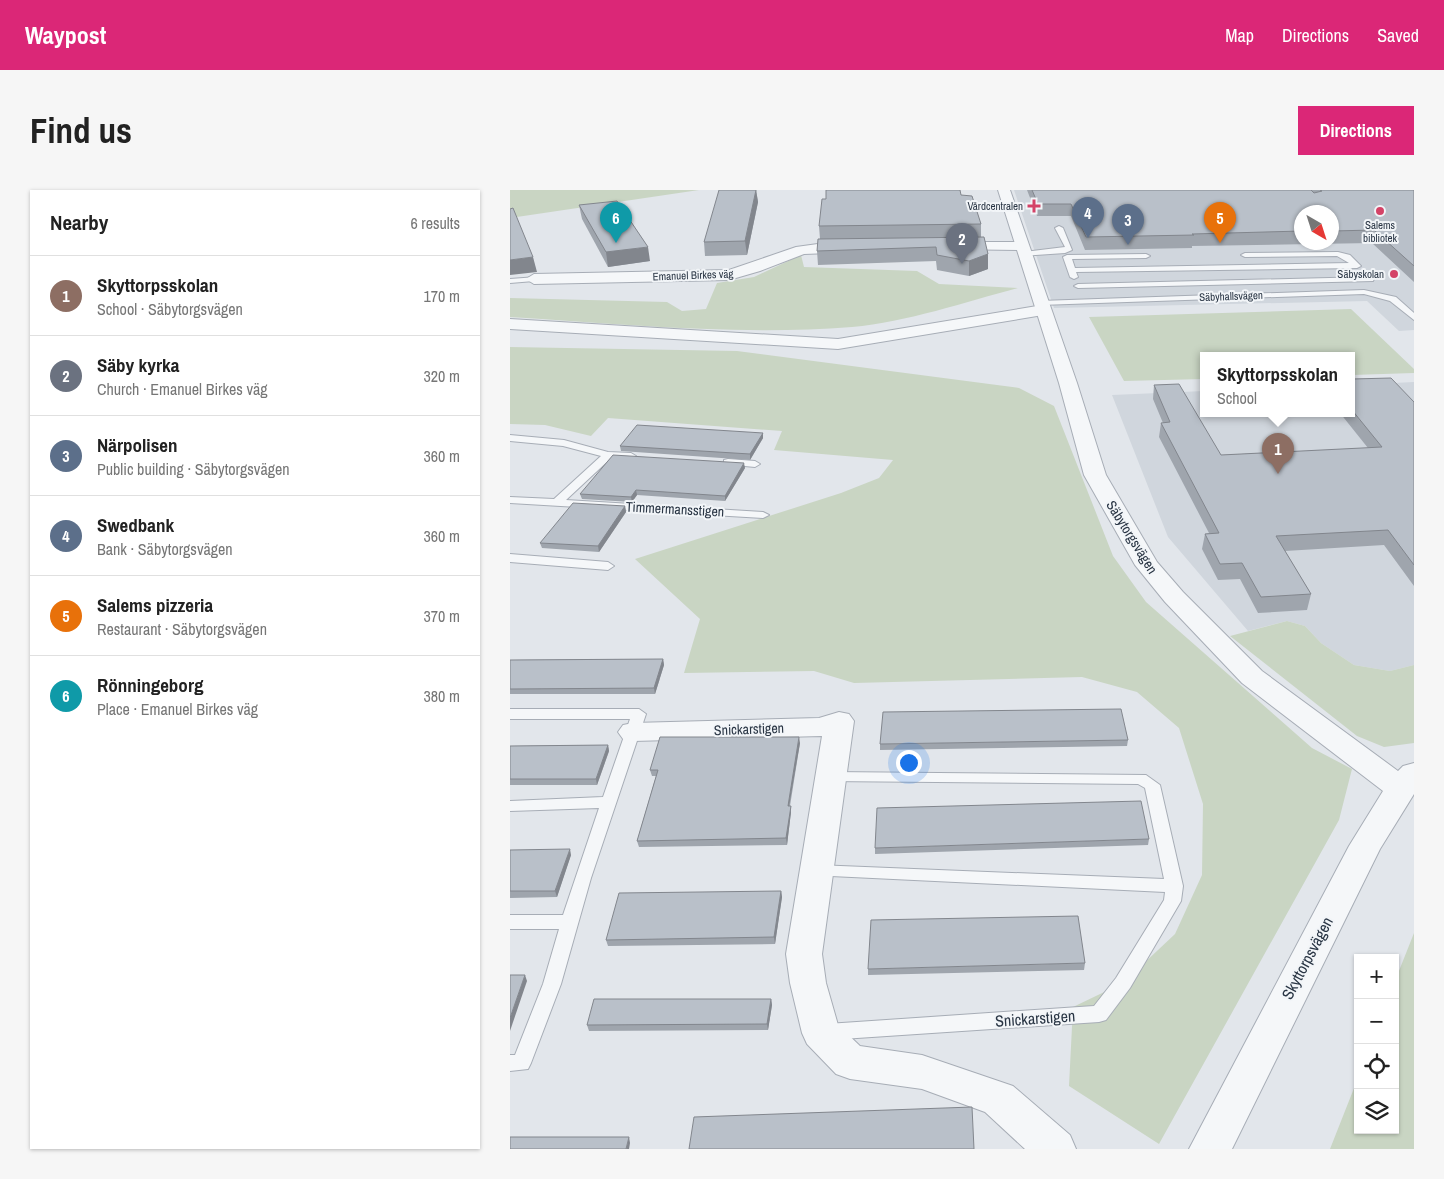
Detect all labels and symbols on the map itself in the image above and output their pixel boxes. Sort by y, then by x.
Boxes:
pin: 4 [1072,197,1104,238]
place label: Vårdcentralen [968,199,1023,213]
marker: Vårdcentralen [1027,199,1041,213]
pin: 6 [600,202,632,243]
pin: 5 [1204,202,1236,243]
pin: 3 [1112,204,1144,245]
north arrow [1294,205,1339,250]
marker: Salems bibliotek [1374,205,1386,217]
place label: Salems bibliotek [1363,218,1398,245]
pin: 2 [946,223,978,264]
street label: Emanuel Birkes väg [652,267,734,283]
place label: Säbyskolan [1337,267,1384,281]
marker: Säbyskolan [1388,268,1400,280]
street label: Säbyhallsvägen [1199,288,1263,304]
pin: 1 [1262,433,1294,474]
street label: Timmermansstigen [625,497,725,521]
street label: Säbytorgsvägen [1102,497,1162,577]
street label: Snickarstigen [714,719,784,739]
your location [896,750,922,776]
street label: Skyttorpsvägen [1276,913,1338,1003]
street label: Snickarstigen [994,1004,1076,1032]

